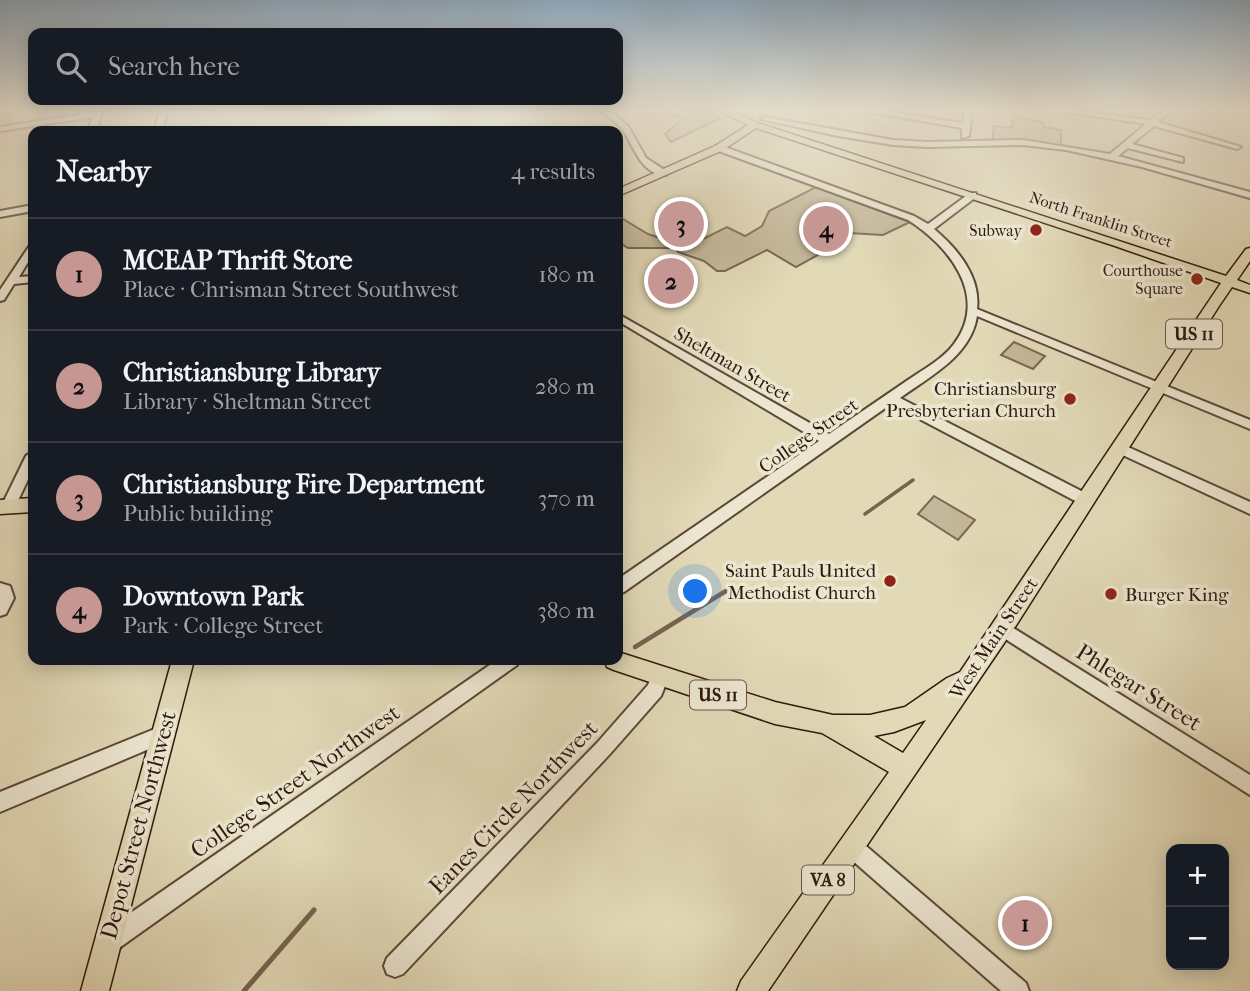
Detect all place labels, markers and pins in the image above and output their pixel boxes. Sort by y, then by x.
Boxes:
pin: 3 [658,198,704,250]
pin: 4 [803,203,849,255]
place label: Subway [969,221,1022,240]
marker: Subway [1028,222,1044,238]
pin: 2 [648,255,694,307]
place label: Courthouse Square [1103,261,1183,298]
marker: Courthouse Square [1189,271,1205,287]
place label: Christiansburg Presbyterian Church [886,378,1057,422]
marker: Christiansburg Presbyterian Church [1062,391,1078,407]
place label: Saint Pauls United Methodist Church [725,560,877,604]
marker: Saint Pauls United Methodist Church [882,573,898,589]
place label: Burger King [1125,584,1229,606]
marker: Burger King [1103,586,1119,602]
pin: 1 [1002,897,1048,949]

